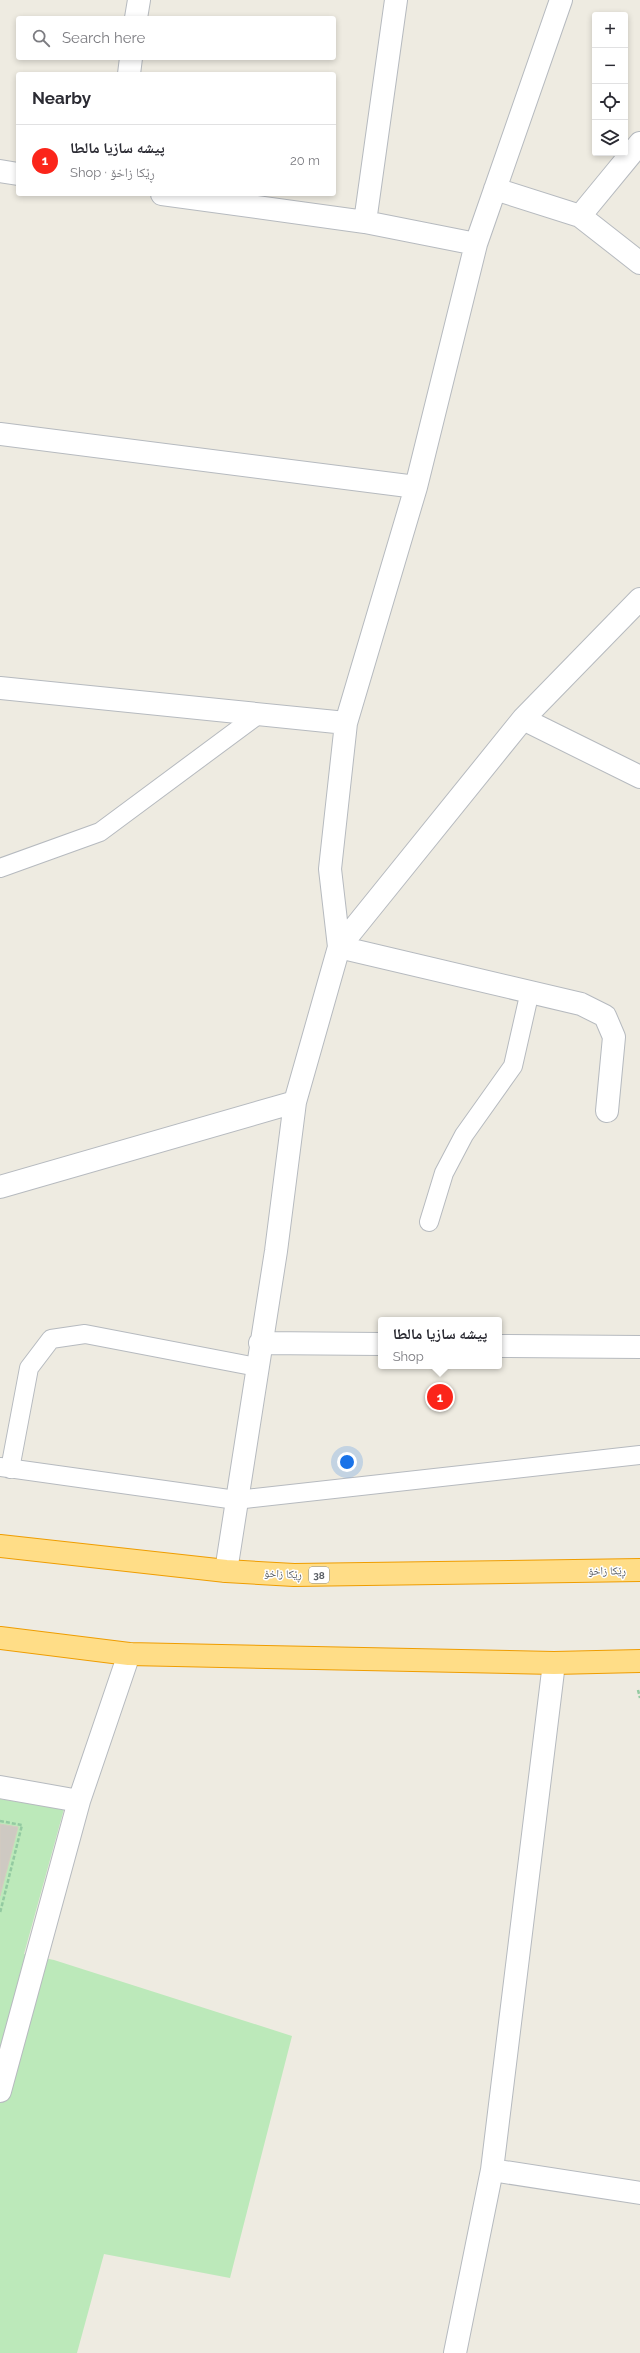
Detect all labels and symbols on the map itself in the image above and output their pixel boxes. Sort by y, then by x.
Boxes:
pin: 1 [427,1382,453,1412]
your location [337,1452,357,1472]
street label: ڕێکا زاخۆ [588,1564,626,1580]
street label: ڕێکا زاخۆ [264,1567,302,1583]
road number: 38 [309,1567,329,1583]

